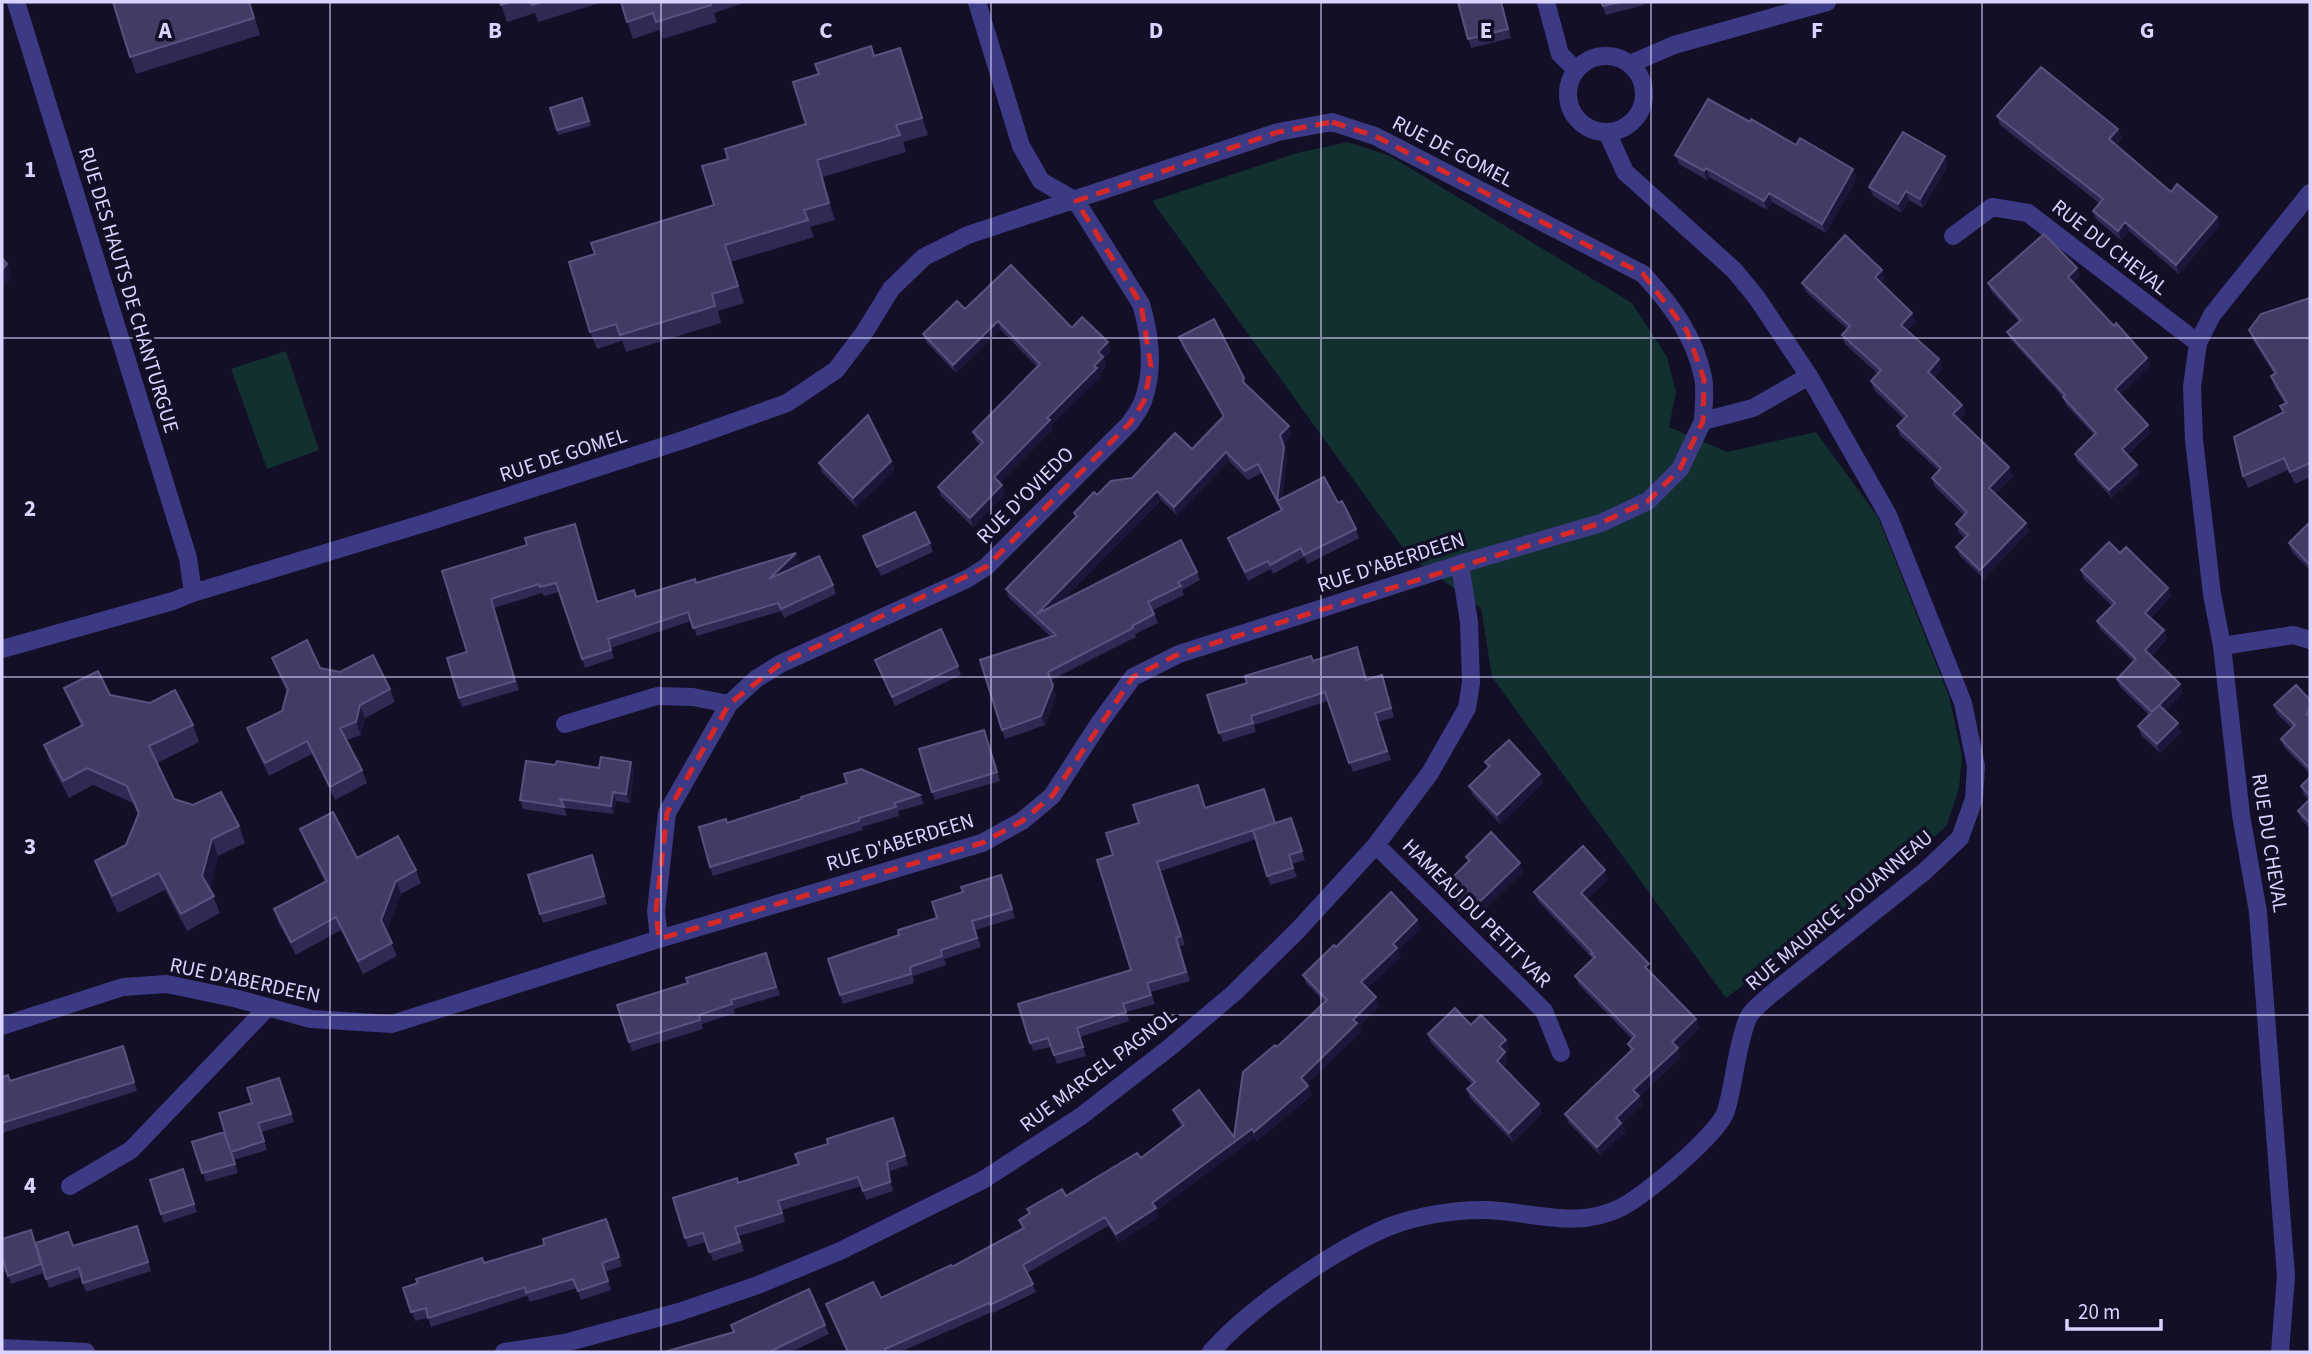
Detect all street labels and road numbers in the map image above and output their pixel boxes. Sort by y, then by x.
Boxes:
street label: RUE DE GOMEL [1387,108,1519,194]
street label: RUE DES HAUTS DE CHANTURGUE [71,143,187,437]
street label: RUE DU CHEVAL [2045,192,2175,302]
street label: RUE DE GOMEL [495,420,631,490]
street label: RUE D'OVIEDO [970,440,1080,550]
street label: RUE D'ABERDEEN [1314,524,1468,600]
street label: RUE DU CHEVAL [2244,771,2296,915]
street label: RUE D'ABERDEEN [822,805,978,879]
street label: RUE MAURICE JOUANNEAU [1739,822,1939,998]
street label: HAMEAU DU PETIT VAR [1396,832,1558,994]
street label: RUE D'ABERDEEN [167,949,323,1011]
street label: RUE MARCEL PAGNOL [1013,1001,1183,1139]

